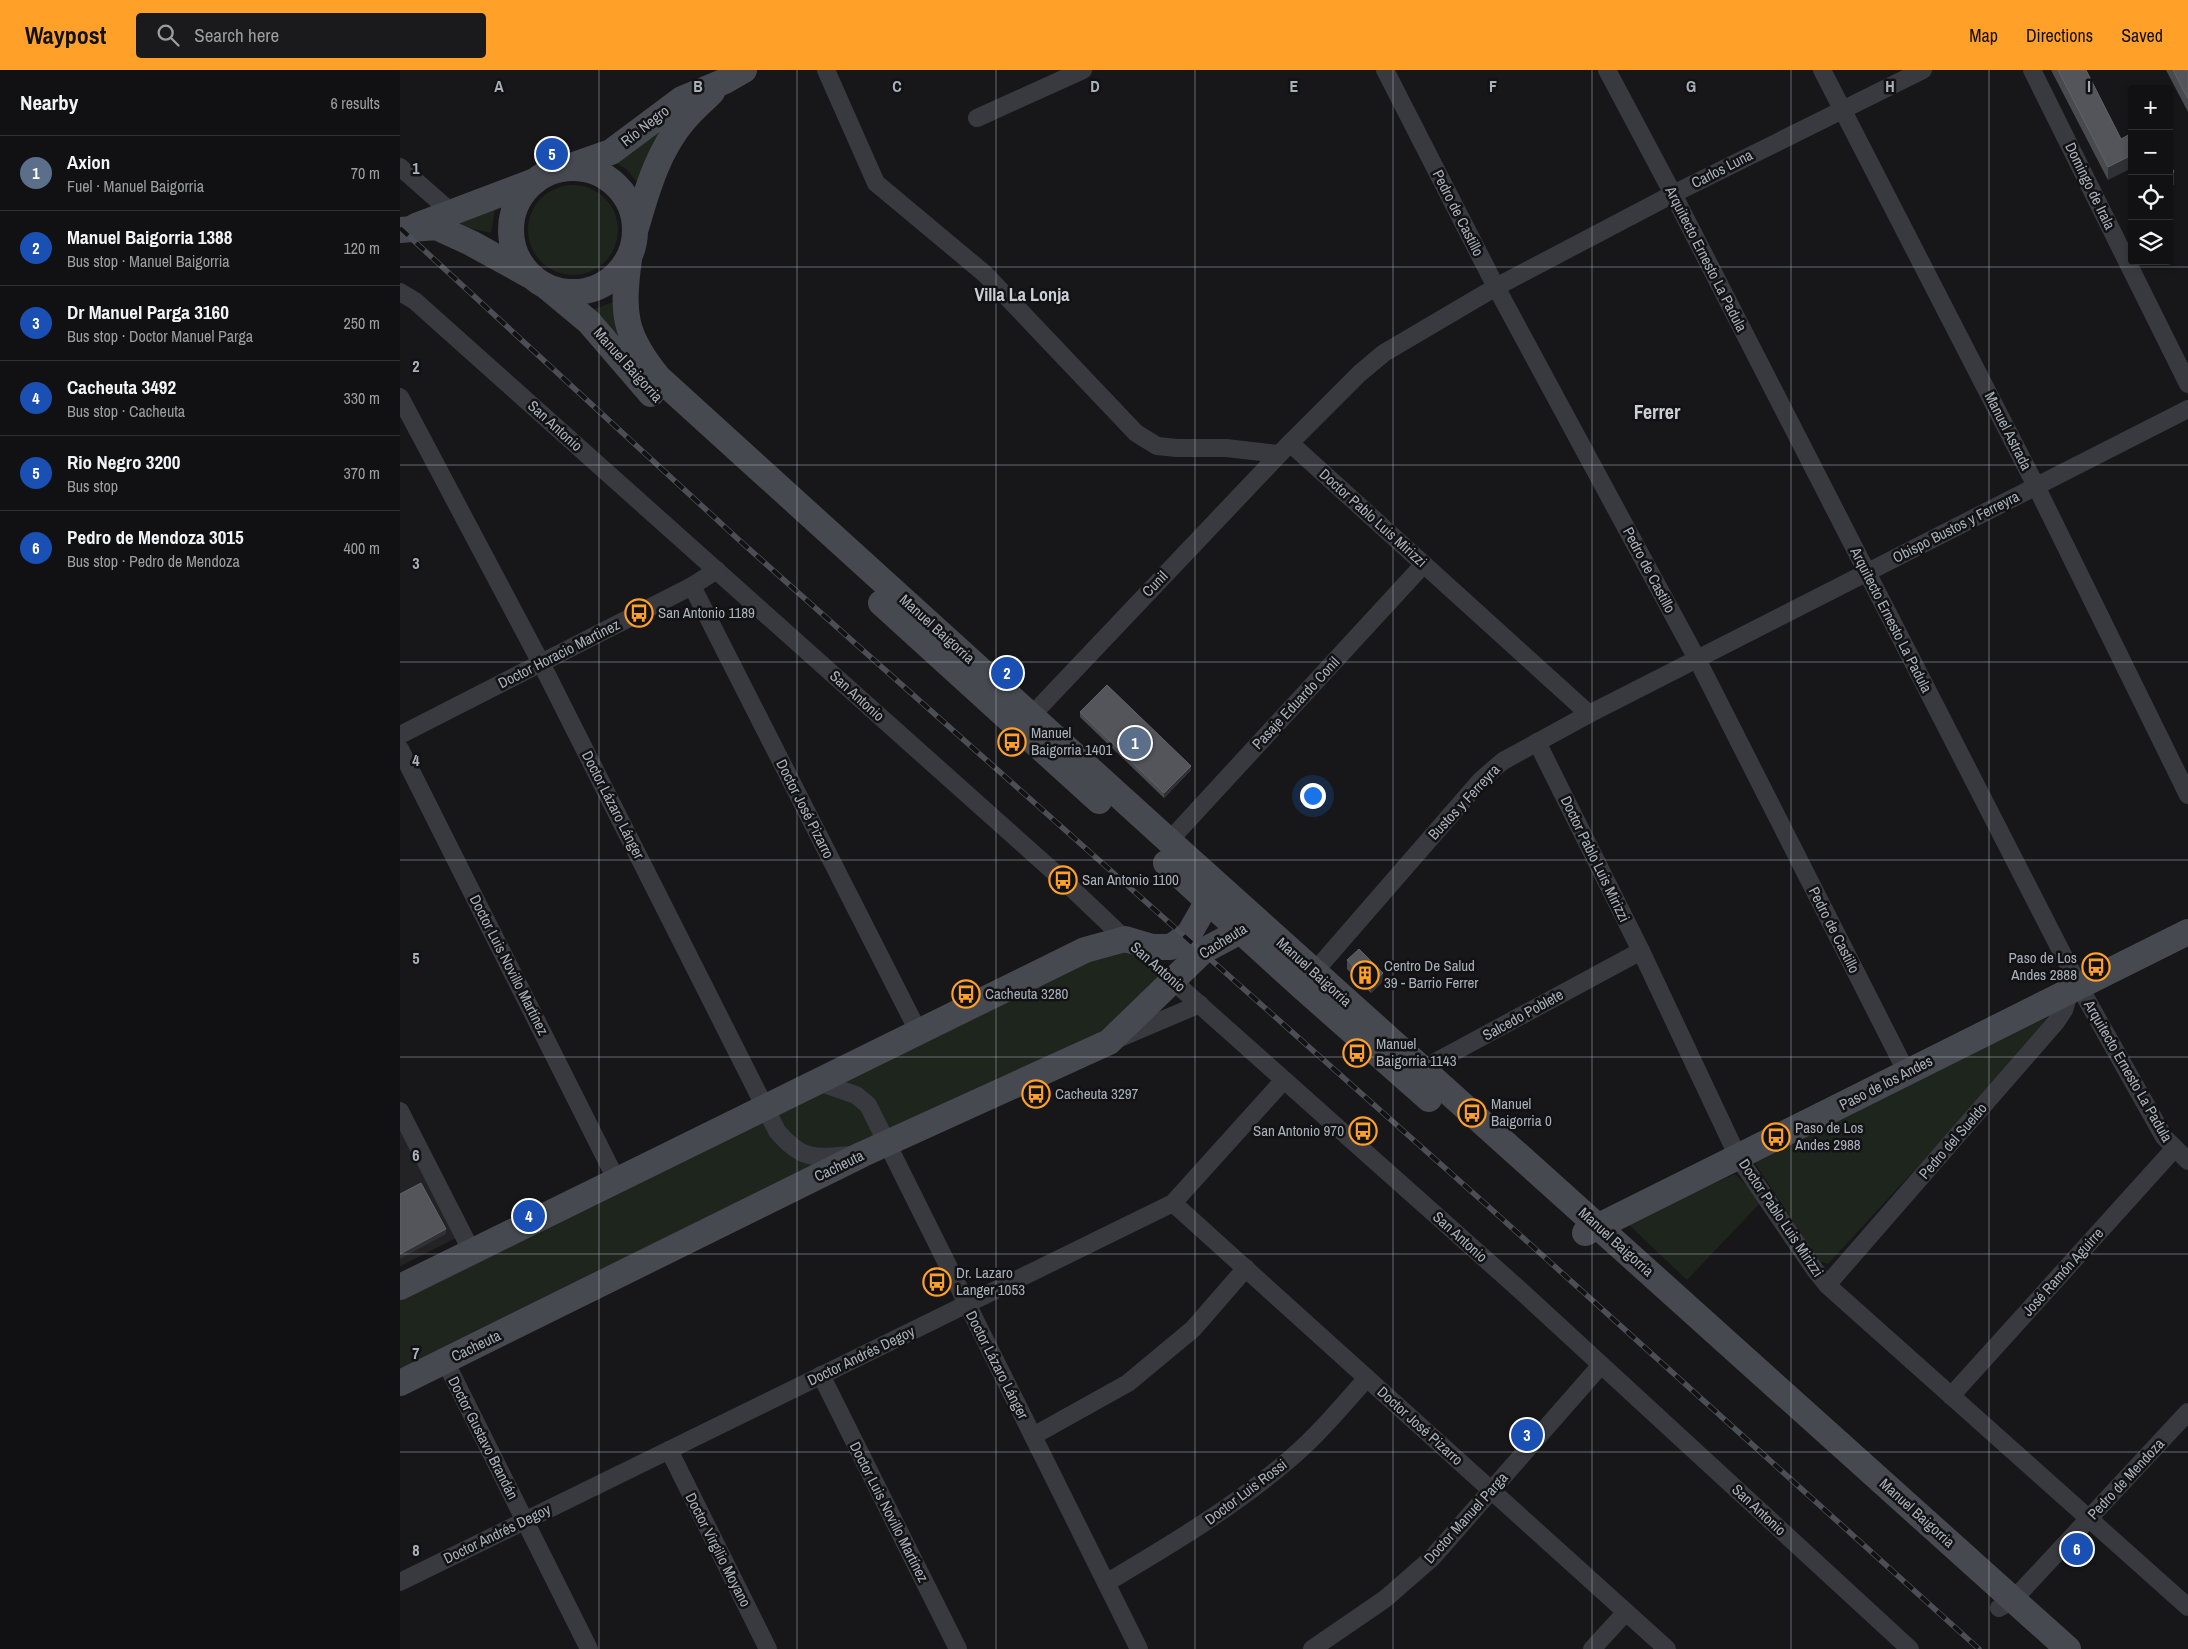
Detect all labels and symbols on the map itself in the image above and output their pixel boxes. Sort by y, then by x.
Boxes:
text: A [494,75,504,97]
text: B [693,75,703,97]
text: C [892,75,902,97]
text: D [1090,75,1100,97]
text: E [1290,75,1299,97]
text: F [1489,75,1497,97]
text: G [1686,75,1696,97]
text: H [1885,75,1895,97]
text: I [2087,75,2091,97]
street label: Río Negro [616,100,673,151]
pin: 5 [536,135,568,173]
street label: Domingo de Irala [2060,139,2121,233]
street label: Carlos Luna [1687,144,1756,193]
text: 1 [412,157,420,179]
street label: Pedro de Castillo [1428,166,1489,260]
street label: Arquitecto Ernesto La Padula [1660,182,1752,335]
district label: Villa La Lonja [975,282,1070,307]
street label: Manuel Baigorria [589,323,668,407]
text: 2 [412,355,420,377]
street label: Manuel Astrada [1980,388,2037,474]
street label: San Antonio [523,395,587,456]
district label: Ferrer [1634,398,1681,425]
street label: Doctor Pablo Luis Mirizzi [1315,464,1432,572]
street label: Obispo Bustos y Ferreyra [1889,485,2023,568]
street label: Pedro de Castillo [1618,523,1681,616]
street label: Arquitecto Ernesto La Padula [1845,543,1937,696]
text: 3 [412,552,420,574]
street label: Cunil [1137,566,1172,601]
street label: Manuel Baigorria [895,589,980,668]
bus stop icon: San Antonio 1189 [624,598,654,628]
place label: San Antonio 1189 [658,602,755,623]
street label: Doctor Horacio Martinez [494,614,623,693]
street label: Pasaje Eduardo Conil [1247,652,1344,754]
pin: 2 [991,654,1023,692]
street label: San Antonio [825,665,889,726]
place label: Manuel Baigorria 1401 [1031,722,1113,760]
pin: 1 [1119,724,1151,762]
bus stop icon: Manuel Baigorria 1401 [997,727,1027,757]
street label: Doctor Lázaro Lánger [577,747,650,863]
text: 4 [412,749,420,771]
street label: Doctor José Pizarro [771,756,840,862]
street label: Bustos y Ferreyra [1423,759,1504,844]
your location [1300,783,1326,809]
street label: Doctor Pablo Luis Mirizzi [1556,792,1635,925]
bus stop icon: San Antonio 1100 [1048,865,1078,895]
place label: San Antonio 1100 [1082,869,1179,890]
street label: Pedro de Castillo [1804,883,1865,977]
street label: Doctor Luis Novillo Martínez [465,891,554,1039]
street label: Cacheuta [1195,918,1251,963]
street label: Manuel Baigorria [1272,932,1357,1011]
street label: San Antonio [1126,937,1191,997]
text: 5 [412,947,420,969]
place label: Paso de Los Andes 2888 [2009,947,2077,985]
bus stop icon: Paso de Los Andes 2888 [2081,952,2111,982]
place label: Centro De Salud 39 - Barrio Ferrer [1384,955,1478,993]
building icon: Centro De Salud 39 - Barrio Ferrer [1350,960,1380,990]
bus stop icon: Cacheuta 3280 [951,979,981,1009]
place label: Cacheuta 3280 [985,983,1069,1004]
street label: Salcedo Poblete [1478,984,1567,1045]
street label: Arquitecto Ernesto La Padula [2079,995,2178,1146]
place label: Manuel Baigorria 1143 [1376,1033,1457,1071]
bus stop icon: Manuel Baigorria 1143 [1342,1038,1372,1068]
street label: Paso de los Andes [1836,1050,1936,1115]
bus stop icon: Cacheuta 3297 [1021,1079,1051,1109]
place label: Cacheuta 3297 [1055,1083,1139,1104]
place label: Manuel Baigorria 0 [1491,1093,1552,1131]
bus stop icon: Manuel Baigorria 0 [1457,1098,1487,1128]
street label: Pedro del Sueldo [1914,1098,1992,1183]
bus stop icon: San Antonio 970 [1348,1116,1378,1146]
place label: Paso de Los Andes 2988 [1794,1117,1863,1155]
place label: San Antonio 970 [1253,1120,1344,1141]
bus stop icon: Paso de Los Andes 2988 [1761,1122,1791,1152]
text: 6 [412,1144,420,1166]
street label: Cacheuta [811,1145,867,1187]
street label: Doctor Pablo Luis Mirizzi [1734,1155,1829,1281]
pin: 4 [513,1197,545,1235]
street label: Manuel Baigorria [1574,1202,1659,1281]
street label: San Antonio [1428,1206,1492,1267]
street label: José Ramón Aguirre [2017,1223,2108,1320]
place label: Dr. Lazaro Langer 1053 [956,1262,1025,1300]
bus stop icon: Dr. Lazaro Langer 1053 [922,1267,952,1297]
street label: Doctor Lázaro Lánger [961,1307,1034,1423]
street label: Doctor Andrés Degoy [804,1320,919,1391]
street label: Cacheuta [448,1325,504,1367]
text: 7 [412,1342,420,1364]
street label: Doctor Gustavo Brandán [443,1373,524,1503]
street label: Doctor José Pizarro [1373,1381,1468,1470]
pin: 3 [1511,1416,1543,1454]
street label: Pedro de Mendoza [2083,1433,2169,1524]
street label: Doctor Luis Novillo Martínez [845,1438,934,1586]
street label: Doctor Luis Rossi [1200,1454,1291,1529]
street label: Doctor Manuel Parga [1419,1467,1512,1568]
street label: Manuel Baigorria [1875,1473,1960,1552]
street label: San Antonio [1728,1479,1791,1540]
street label: Doctor Virgilio Moyano [681,1489,756,1611]
street label: Doctor Andrés Degoy [440,1498,555,1569]
pin: 6 [2061,1530,2093,1568]
text: 8 [412,1539,420,1561]

